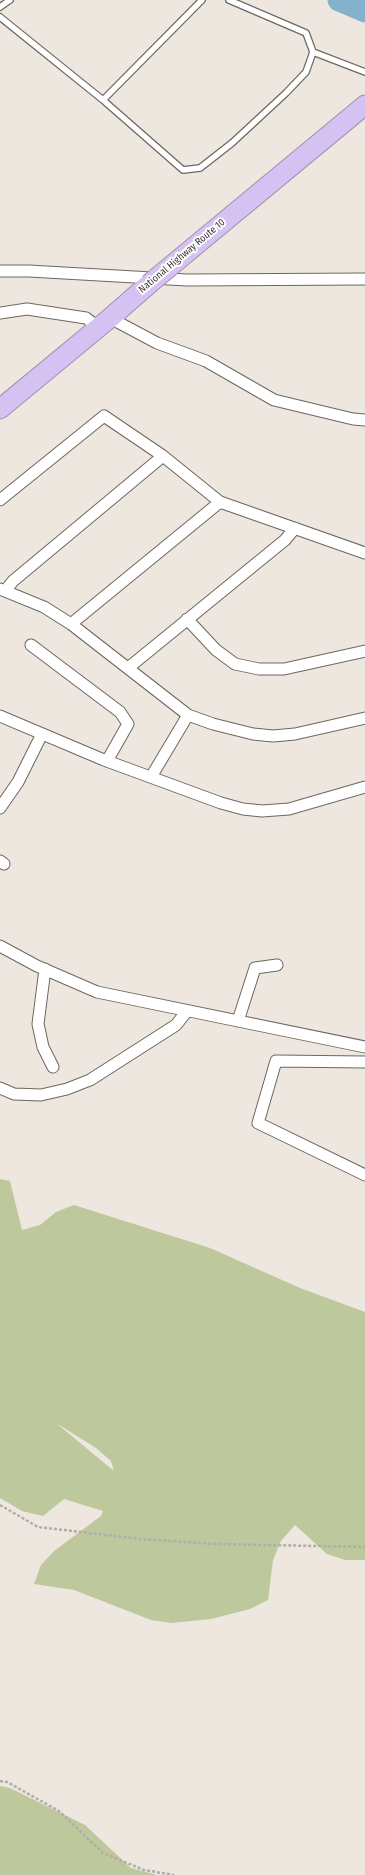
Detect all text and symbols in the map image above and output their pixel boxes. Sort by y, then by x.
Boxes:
street label: National Highway Route 10 [136,216,228,296]

